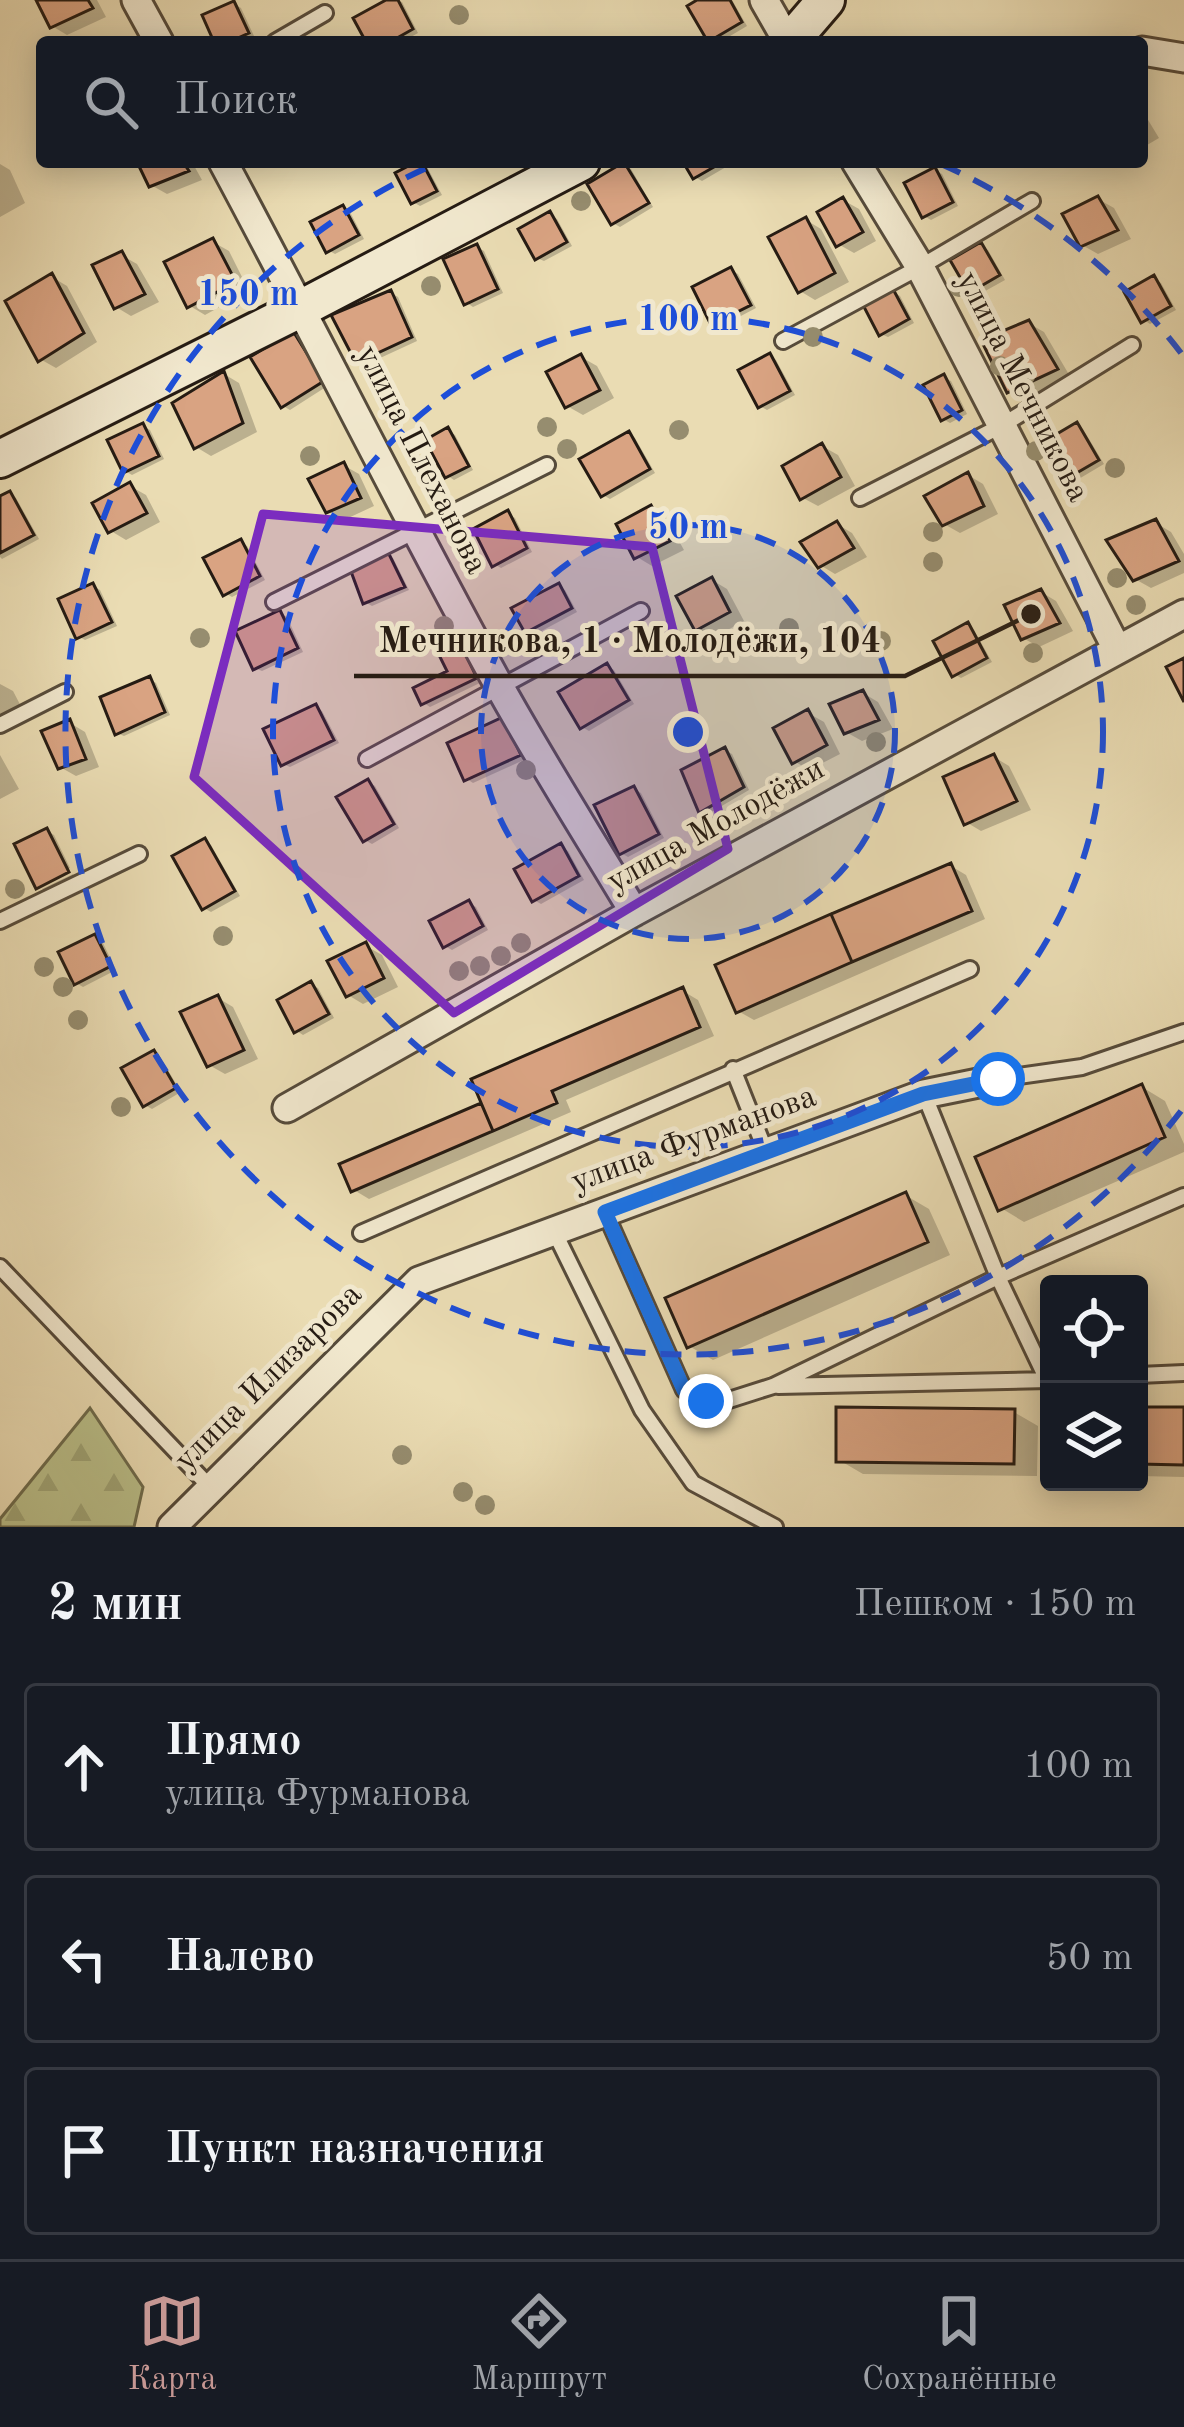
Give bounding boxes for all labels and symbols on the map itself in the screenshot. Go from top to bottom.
street label: улица Мечникова [950,266,1094,508]
text: 150 m [197,278,299,314]
text: 100 m [637,303,739,339]
street label: улица Плеханова [349,340,493,580]
text: 50 m [648,511,728,547]
callout: Мечникова, 1 · Молодёжи, 104 [354,604,905,676]
text: Мечникова, 1 · Молодёжи, 104 [379,625,882,661]
centre of rings [667,711,709,753]
street label: улица Молодёжи [602,753,830,899]
route start [971,1052,1025,1106]
street label: улица Фурманова [567,1080,821,1200]
street label: улица Илизарова [169,1278,369,1478]
route end [679,1374,733,1428]

